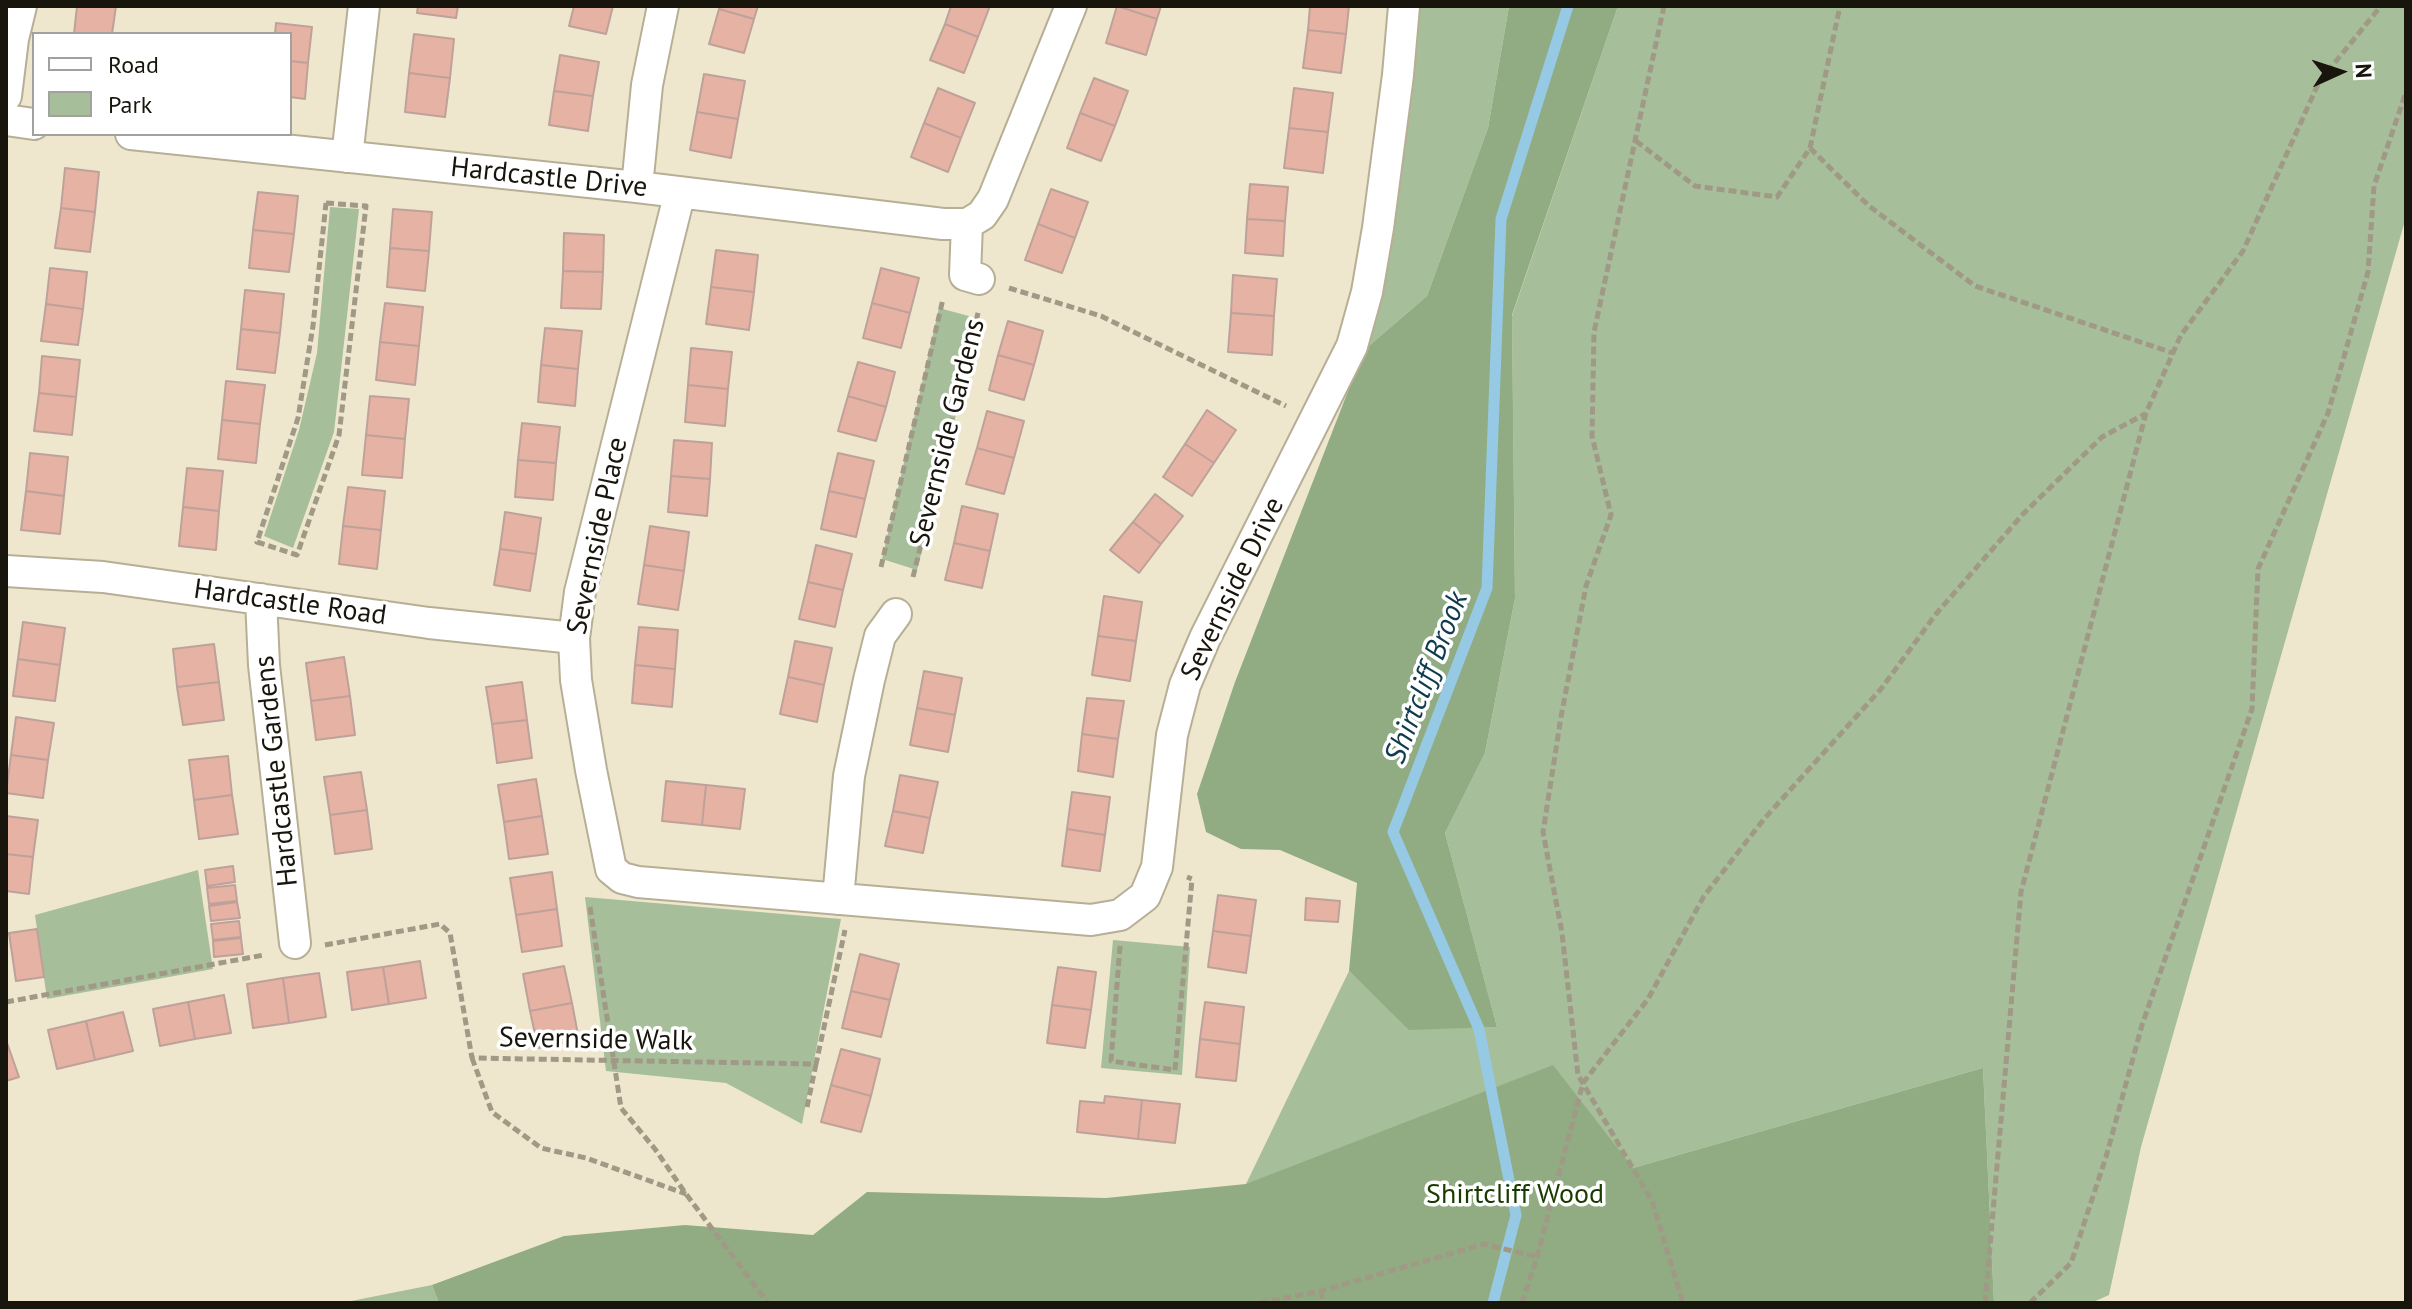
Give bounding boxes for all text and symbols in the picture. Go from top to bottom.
legend [32,32,292,136]
north arrow [2300,32,2380,112]
text: Road [108,49,159,80]
text: N [2350,63,2378,79]
text: Park [108,89,152,120]
street label: Hardcastle Drive [449,151,649,205]
street label: Severnside Gardens [903,316,993,550]
street label: Severnside Place [561,434,635,638]
street label: Severnside Drive [1174,492,1292,686]
street label: Hardcastle Road [191,573,389,633]
water label: Shirtcliff Brook [1378,587,1476,769]
street label: Hardcastle Gardens [248,654,306,888]
street label: Severnside Walk [499,1022,693,1058]
park label: Shirtcliff Wood [1426,1178,1604,1212]

